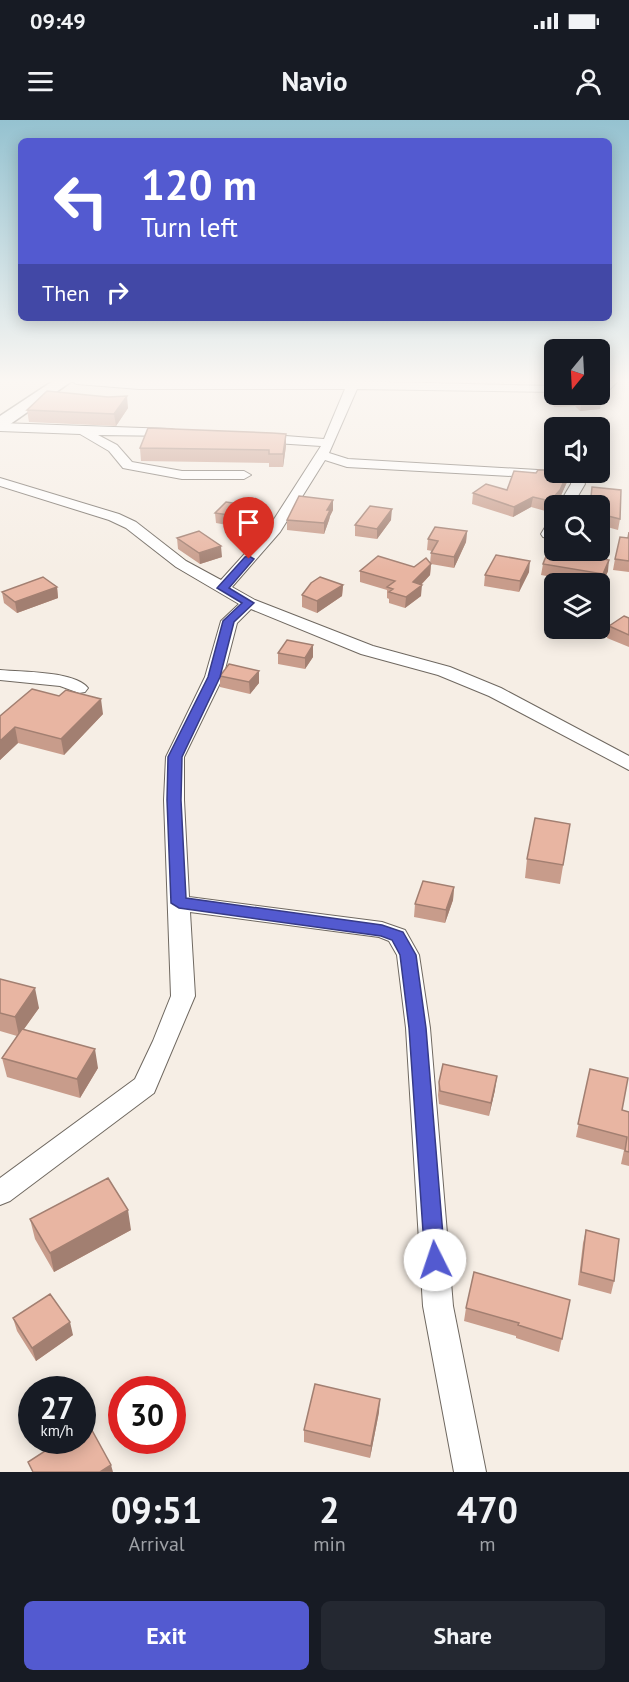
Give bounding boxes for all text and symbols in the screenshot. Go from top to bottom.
text: 09:49 [30,7,86,35]
text: Navio [282,64,347,98]
icon: menu [24,65,57,98]
icon: person [572,65,605,98]
text: 120 m [141,157,257,212]
icon: left [42,162,120,240]
text: Turn left [141,210,238,244]
icon: right [101,276,134,309]
text: Then [42,279,89,307]
north arrow [544,339,610,405]
map controls [544,339,610,639]
button: sound [544,417,610,483]
button: search [544,495,610,561]
pin [223,497,274,559]
icon: arrive [232,506,265,539]
button: layers [544,573,610,639]
position arrow [403,1228,467,1292]
speed limit sign: 30 [108,1376,186,1454]
text: 27 [40,1388,74,1427]
text: km/h [41,1421,73,1440]
text: 09:51 [111,1486,202,1533]
text: 2 [319,1486,340,1533]
text: 470 [457,1486,518,1533]
text: Arrival [129,1531,185,1557]
text: min [313,1531,346,1557]
text: m [479,1531,496,1557]
button: Exit [24,1601,309,1670]
button: Share [321,1601,605,1670]

